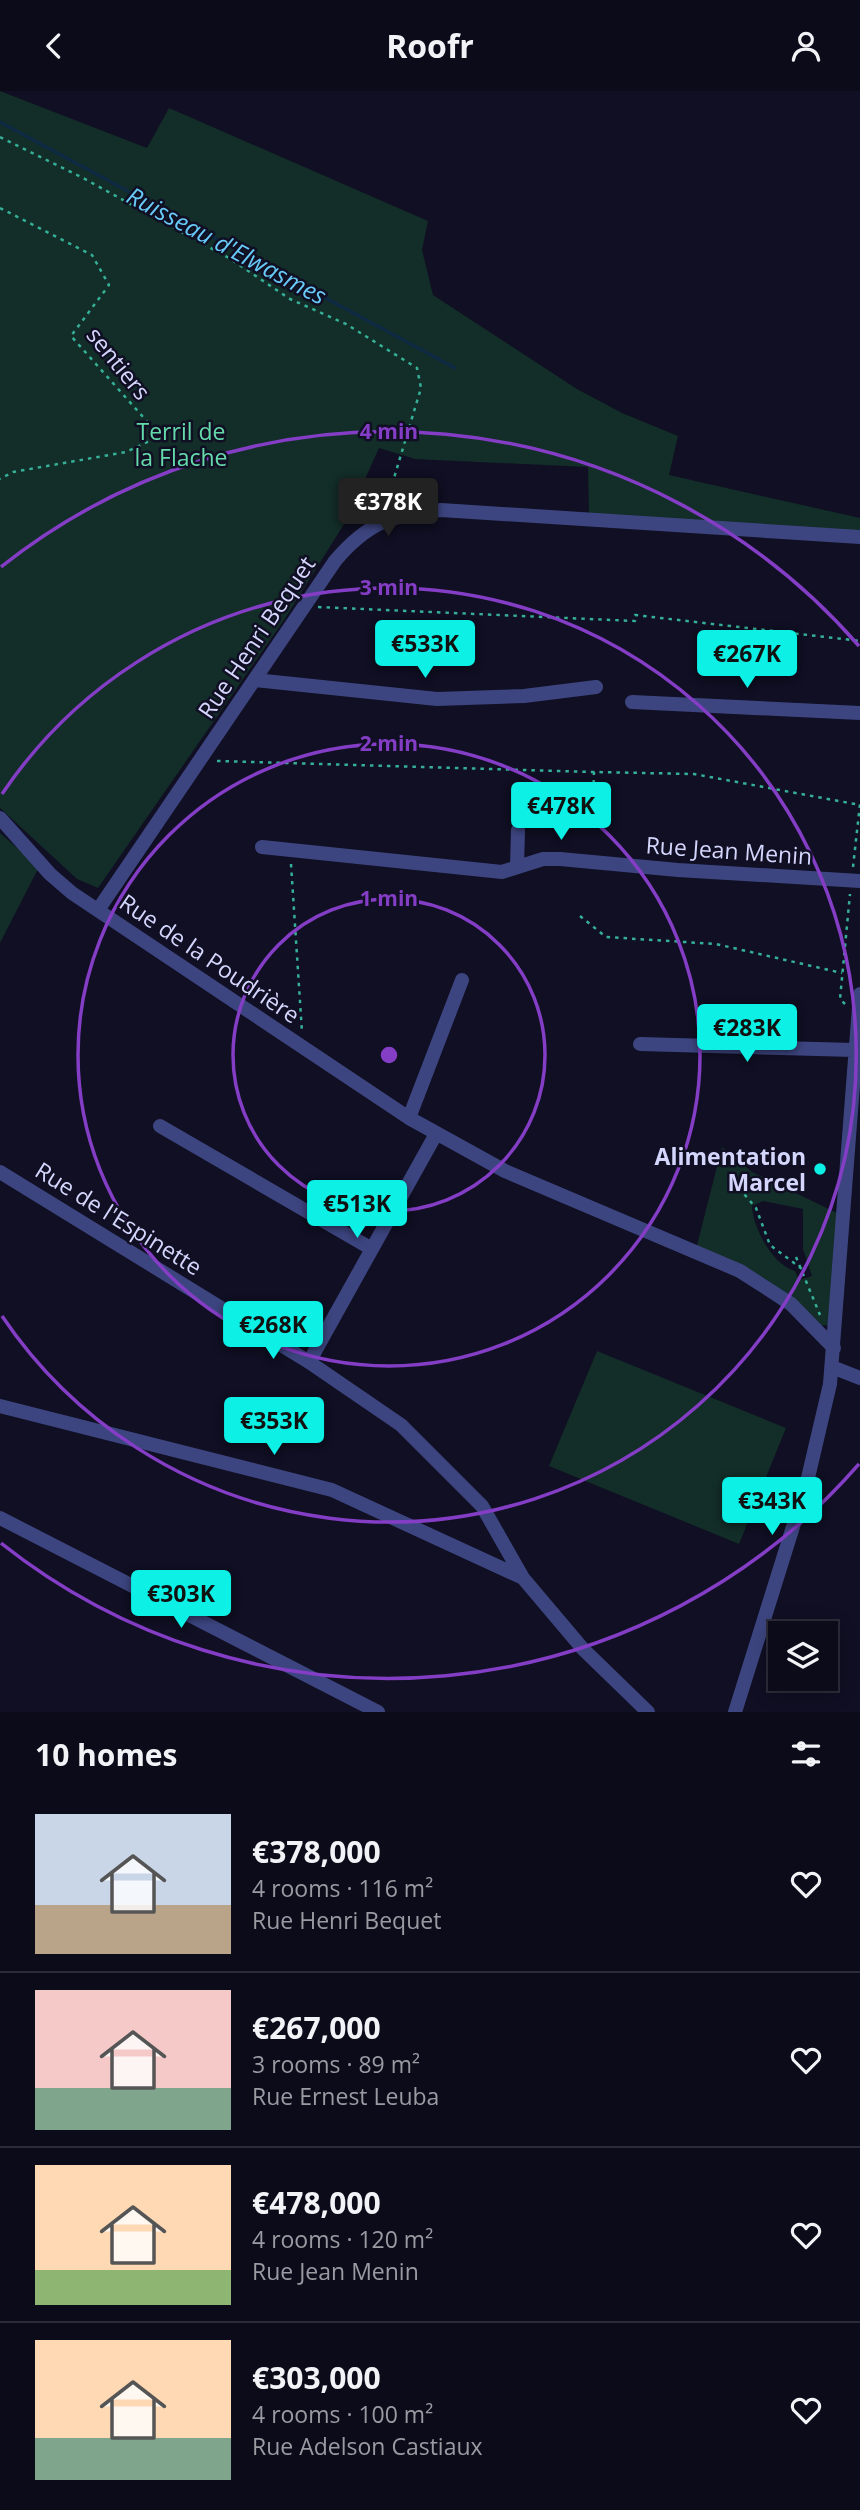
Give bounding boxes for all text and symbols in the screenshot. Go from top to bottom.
text: Roofr [386,24,474,67]
icon: back [35,27,73,65]
icon: person [787,27,825,65]
water label: Ruisseau d'Elwasmes [121,178,333,312]
street label: sentiers [80,320,158,406]
park label: Terril de la Flache [134,415,228,473]
text: 4 min [360,417,418,445]
pin: €378K [339,479,437,538]
text: €378K [354,485,422,517]
street label: Rue Henri Bequet [190,550,322,724]
text: 3 min [360,573,418,601]
pin: €533K [376,621,474,680]
text: €533K [391,627,459,659]
pin: €267K [698,631,796,690]
text: €267K [713,637,781,669]
text: 2 min [360,729,418,757]
pin: €478K [512,783,610,842]
text: €478K [527,789,595,821]
street label: Rue Jean Menin [645,828,813,872]
text: 1 min [360,884,418,912]
street label: Rue de la Poudrière [114,886,306,1030]
pin: €283K [698,1005,796,1064]
text: €283K [713,1011,781,1043]
centre of rings [377,1043,401,1067]
place label: Alimentation Marcel [655,1140,806,1198]
street label: Rue de l'Espinette [30,1154,208,1282]
marker: Alimentation Marcel [812,1161,828,1177]
pin: €513K [308,1181,406,1240]
text: €513K [323,1187,391,1219]
pin: €268K [224,1301,322,1361]
text: €268K [239,1308,307,1340]
pin: €353K [225,1397,323,1457]
text: €353K [240,1404,308,1436]
pin: €343K [723,1477,821,1537]
text: €343K [738,1484,806,1516]
pin: €303K [132,1571,230,1630]
text: €303K [147,1577,215,1609]
map controls [768,1621,838,1691]
button: layers [768,1621,838,1691]
text: 10 homes [35,1734,178,1775]
icon: filters [787,1735,825,1773]
text: €378,000 [252,1831,381,1872]
icon: home [91,1842,175,1926]
icon: heart [787,1865,825,1903]
text: 4 rooms · 116 m² [252,1872,433,1904]
text: Rue Henri Bequet [252,1904,441,1936]
text: €267,000 [252,2007,381,2048]
icon: home [91,2018,175,2102]
icon: heart [787,2041,825,2079]
text: 3 rooms · 89 m² [252,2048,420,2080]
text: Rue Ernest Leuba [252,2080,439,2112]
text: €478,000 [252,2182,381,2223]
icon: home [91,2193,175,2277]
icon: heart [787,2216,825,2254]
text: 4 rooms · 120 m² [252,2223,433,2255]
text: Rue Jean Menin [252,2255,419,2287]
text: €303,000 [252,2357,381,2398]
icon: home [91,2368,175,2452]
icon: heart [787,2391,825,2429]
text: 4 rooms · 100 m² [252,2398,433,2430]
text: Rue Adelson Castiaux [252,2430,483,2462]

